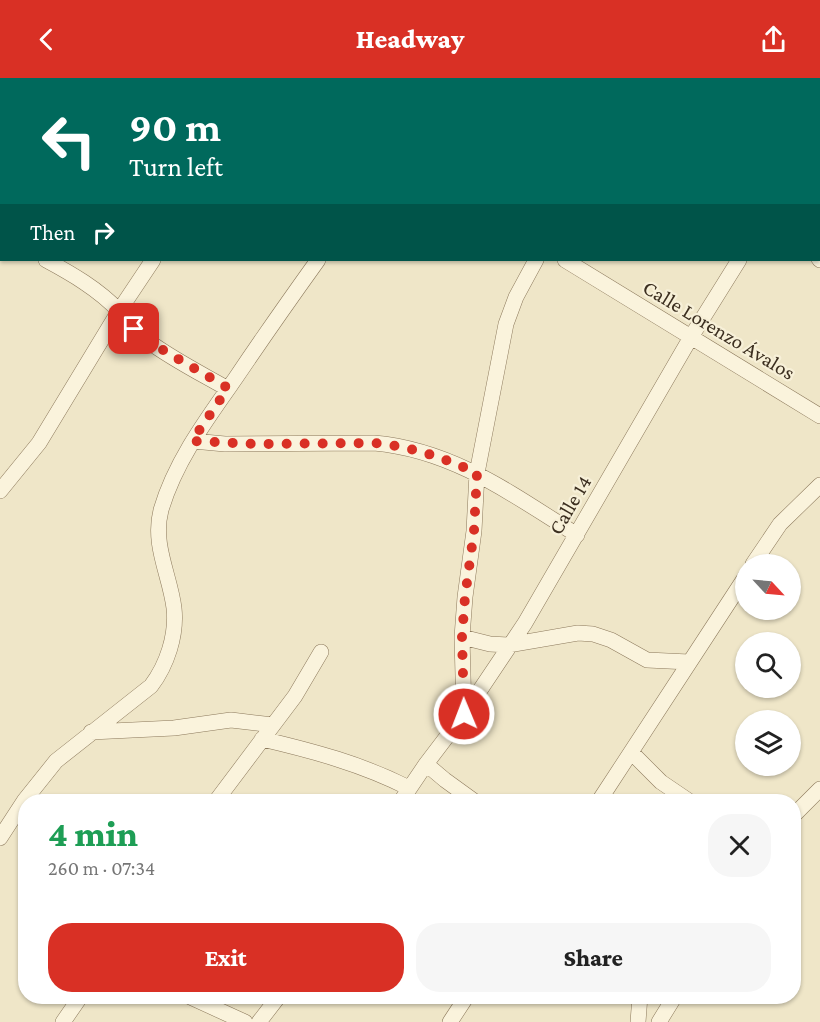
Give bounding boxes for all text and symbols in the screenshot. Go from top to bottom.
icon: back [30,23,63,56]
icon: share [757,23,790,56]
text: Headway [356,24,464,54]
icon: left [30,102,108,180]
text: 90 m [129,103,221,150]
text: Turn left [129,152,223,182]
icon: right [87,216,120,249]
text: Then [30,220,75,245]
street label: Calle Lorenzo Ávalos [639,275,799,385]
pin [108,303,159,354]
icon: arrive [117,312,150,345]
street label: Calle 14 [544,471,596,539]
north arrow [735,554,801,620]
map controls [735,554,801,776]
button: search [735,632,801,698]
position arrow [432,682,496,746]
button: layers [735,710,801,776]
text: 4 min [48,814,138,854]
button: close [708,814,771,877]
text: 260 m · 07:34 [48,857,155,879]
button: Exit [48,923,404,992]
button: Share [416,923,771,992]

